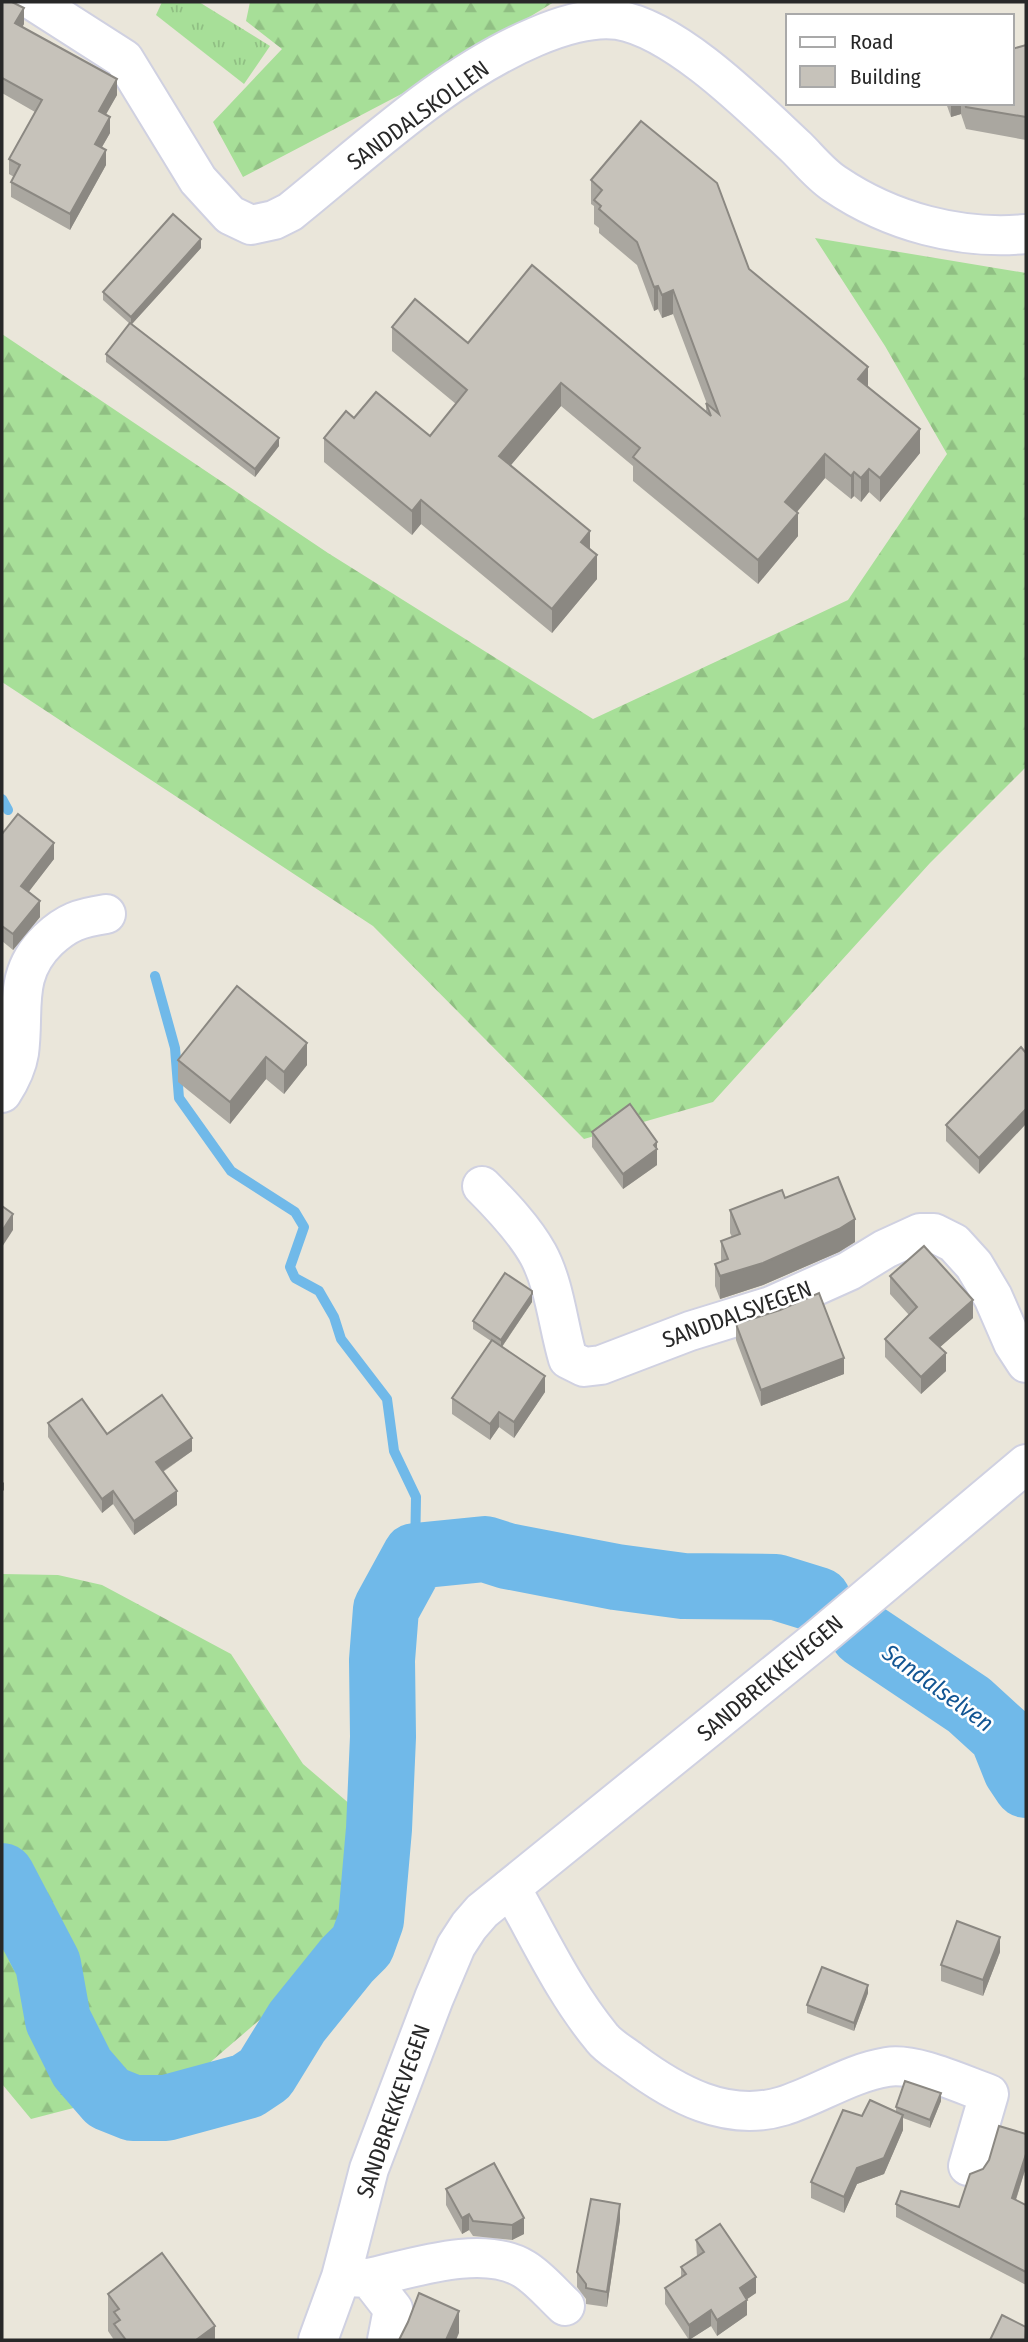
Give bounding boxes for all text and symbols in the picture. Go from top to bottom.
legend [786,14,1014,105]
text: Road [850,29,894,55]
street label: SANDDALSKOLLEN [342,54,494,176]
text: Building [850,64,921,90]
street label: SANDDALSVEGEN [658,1274,816,1354]
street label: SANDBREKKEVEGEN [691,1609,849,1747]
water label: Sandalselven [876,1638,999,1738]
street label: SANDBREKKEVEGEN [350,2020,436,2202]

